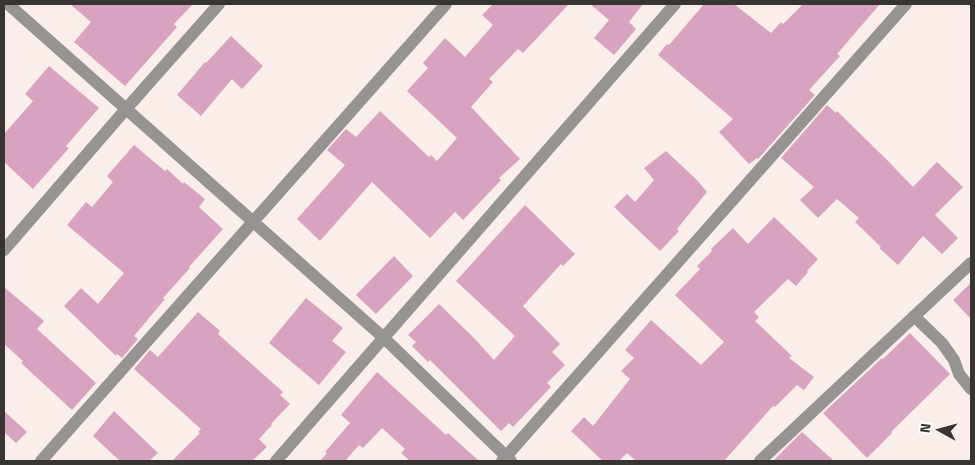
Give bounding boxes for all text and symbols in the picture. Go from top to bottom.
north arrow [915,405,965,455]
text: N [914,422,936,434]

